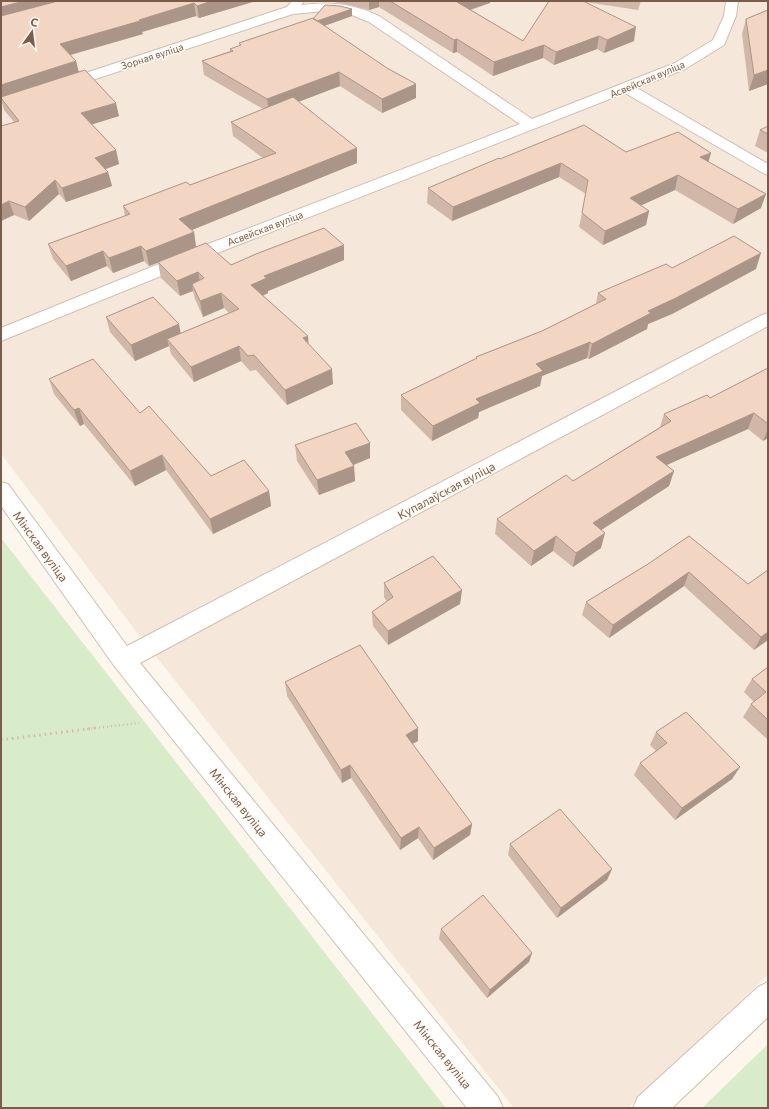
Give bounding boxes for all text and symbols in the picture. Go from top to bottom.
north arrow [12,12,52,52]
text: С [29,15,40,29]
street label: Зорная вуліца [119,40,185,72]
street label: Асвейская вуліца [608,58,686,100]
street label: Асвейская вуліца [225,208,305,248]
street label: Купалаўская вуліца [395,458,497,522]
street label: Мінская вуліца [11,508,71,584]
street label: Мінская вуліца [207,765,271,839]
street label: Мінская вуліца [411,1017,475,1091]

